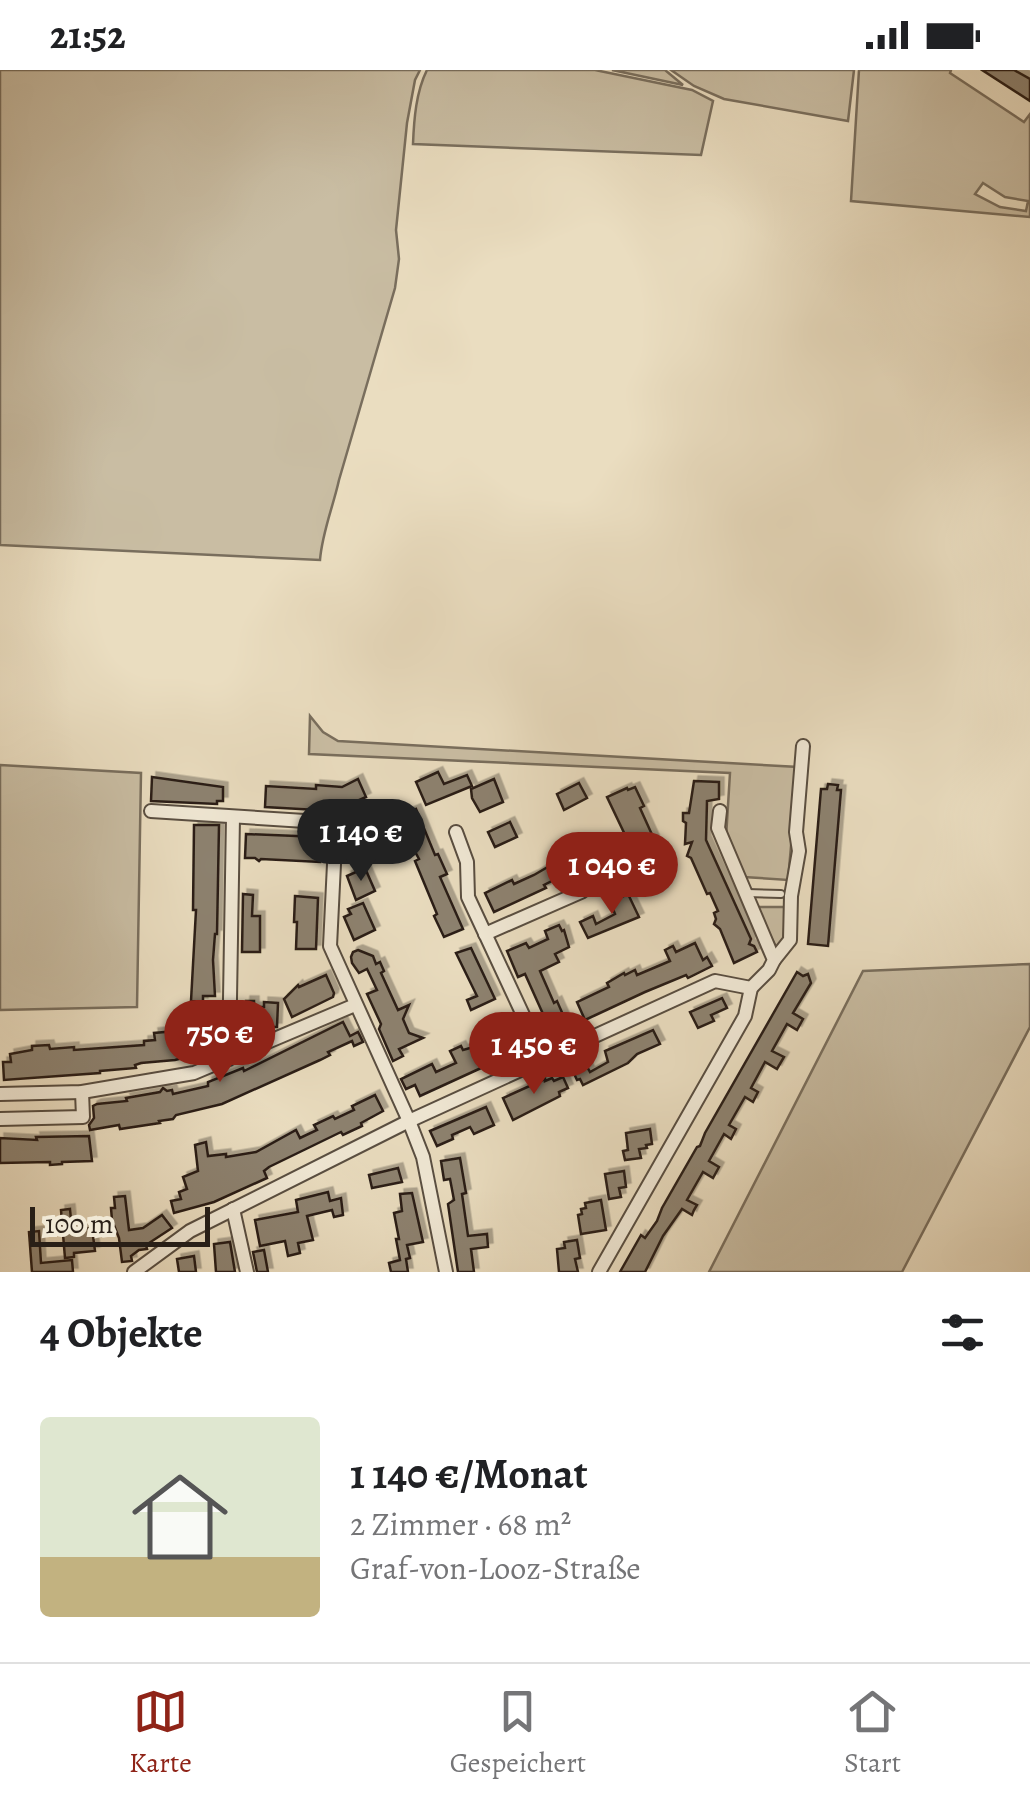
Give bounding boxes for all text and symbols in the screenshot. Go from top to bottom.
text: 21:52 [50,9,126,61]
pin: 1 140 € [269,799,453,884]
text: 1 140 € [319,809,403,853]
pin: 1 040 € [520,832,704,917]
text: 1 040 € [568,842,656,886]
pin: 750 € [150,1000,290,1085]
text: 750 € [186,1010,254,1054]
pin: 1 450 € [442,1012,626,1097]
text: 1 450 € [491,1022,577,1066]
scale bar [30,1202,210,1246]
text: 100 m [45,1205,113,1243]
text: 4 Objekte [40,1304,203,1361]
icon: filters [935,1305,990,1360]
text: 1 140 €/Monat [350,1445,588,1502]
icon: home [120,1457,240,1577]
text: 2 Zimmer · 68 m² [350,1502,571,1546]
text: Graf-von-Looz-Straße [350,1546,641,1590]
tab: Karte [129,1684,192,1782]
tab: Gespeichert [450,1684,586,1782]
tab: Start [844,1684,901,1782]

